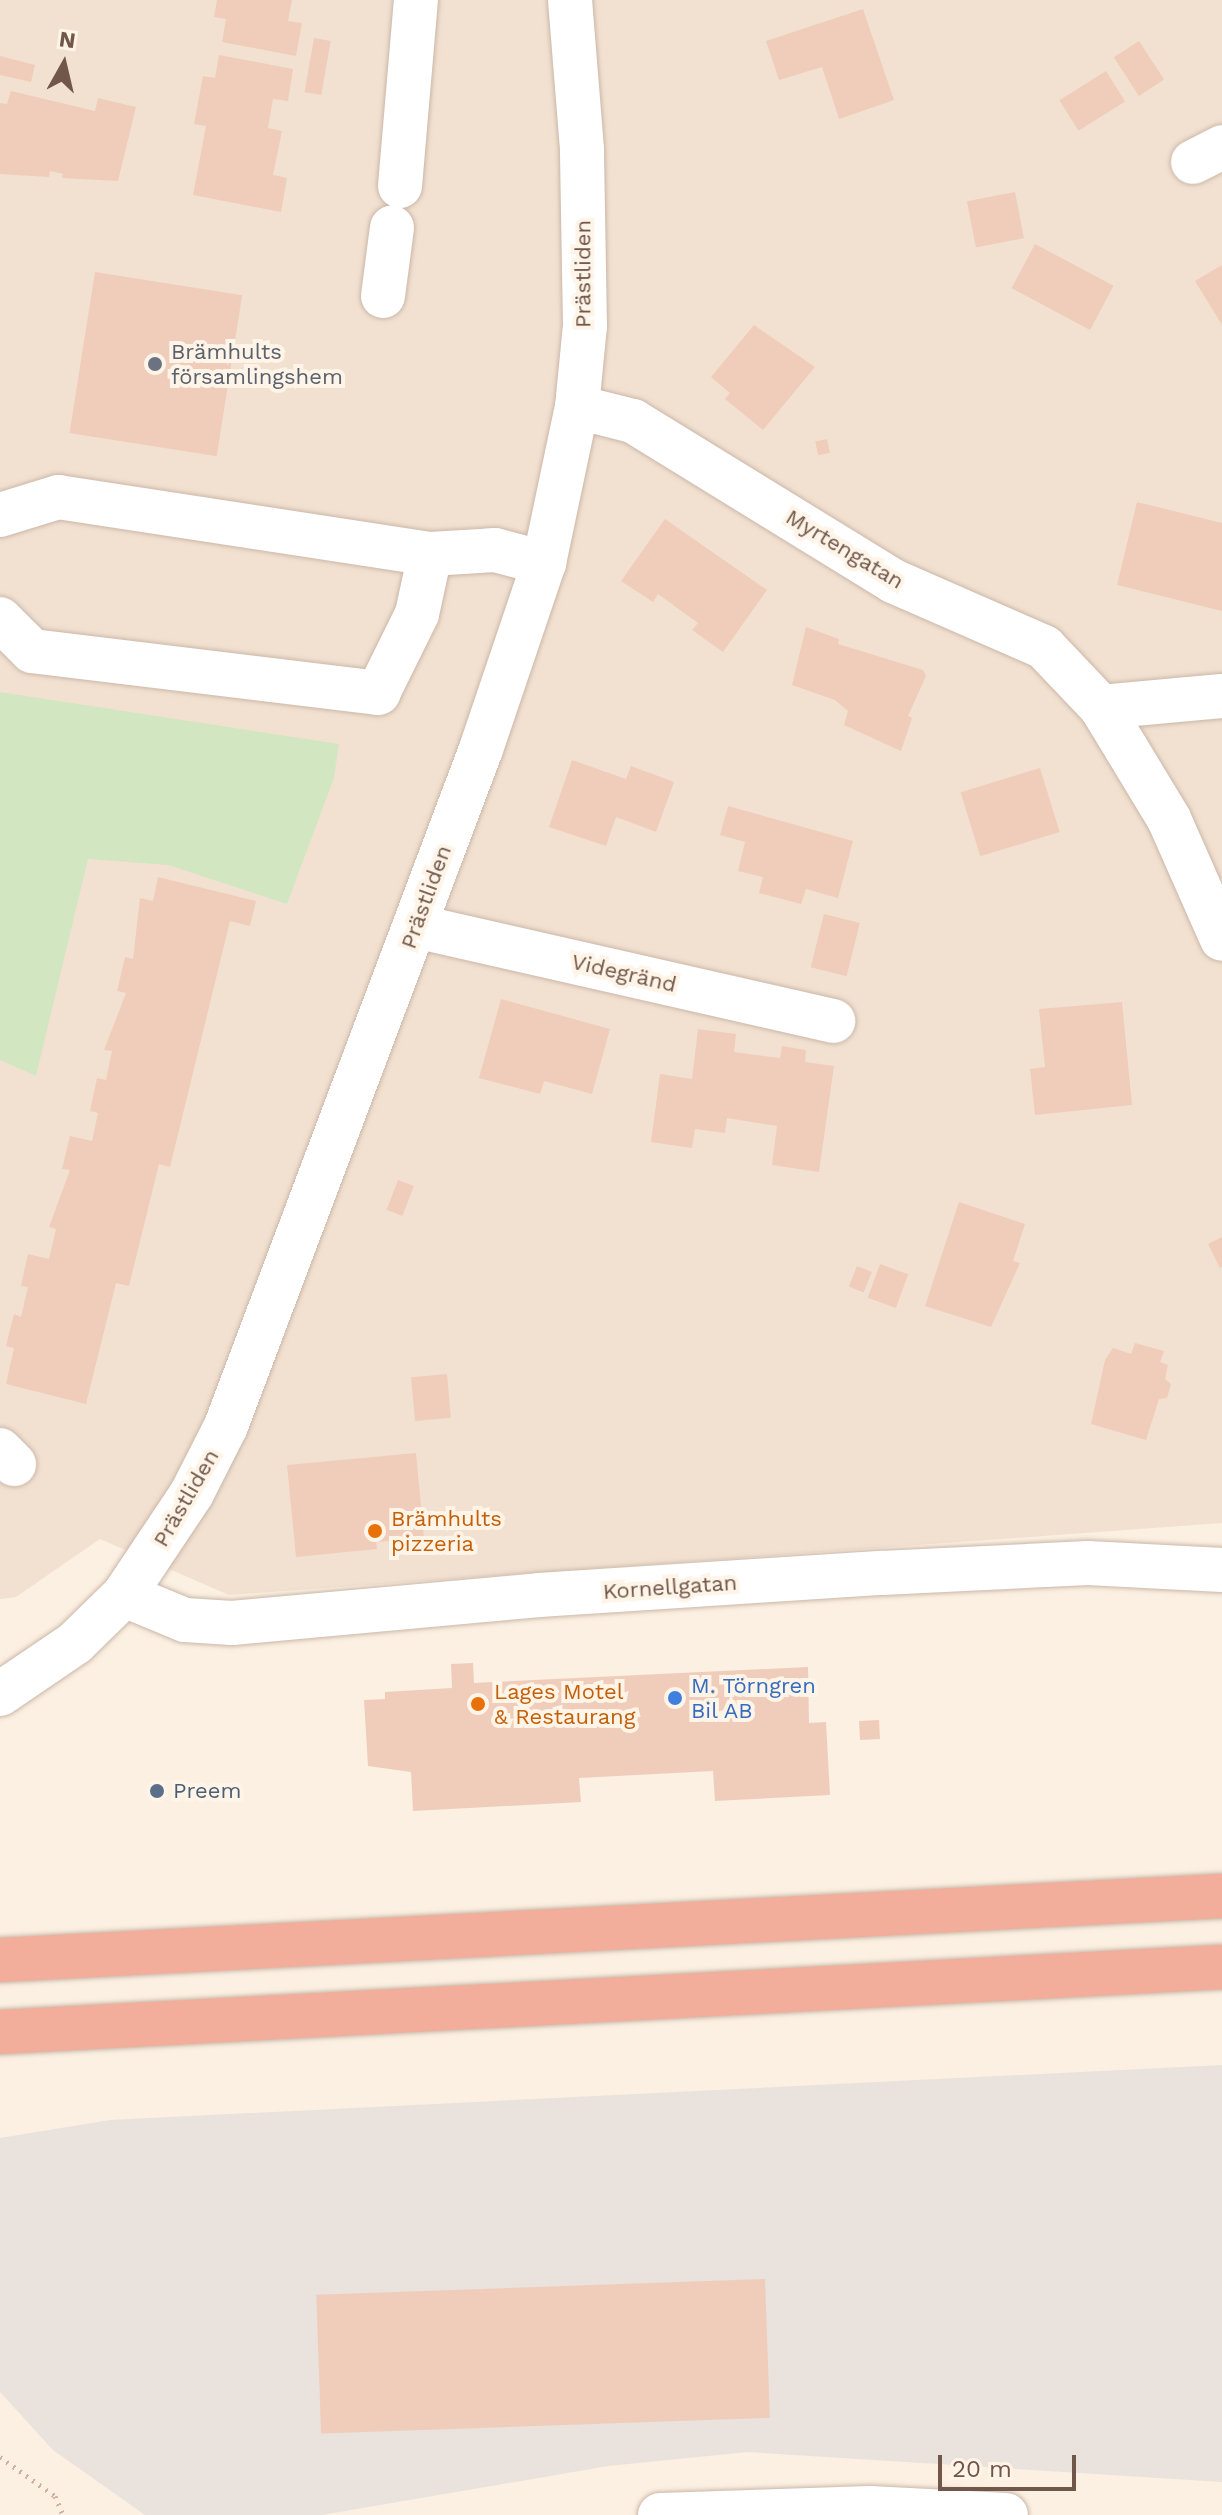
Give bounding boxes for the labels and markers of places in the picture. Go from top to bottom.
place label: Brämhults församlingshem [171,338,343,390]
marker: Brämhults församlingshem [146,355,164,373]
place label: Brämhults pizzeria [391,1505,502,1556]
marker: Brämhults pizzeria [366,1522,384,1540]
place label: M. Törngren Bil AB [691,1672,816,1724]
place label: Lages Motel & Restaurang [494,1678,635,1730]
marker: M. Törngren Bil AB [666,1689,684,1707]
marker: Lages Motel & Restaurang [469,1695,487,1713]
place label: Preem [173,1778,241,1804]
marker: Preem [148,1782,166,1800]

